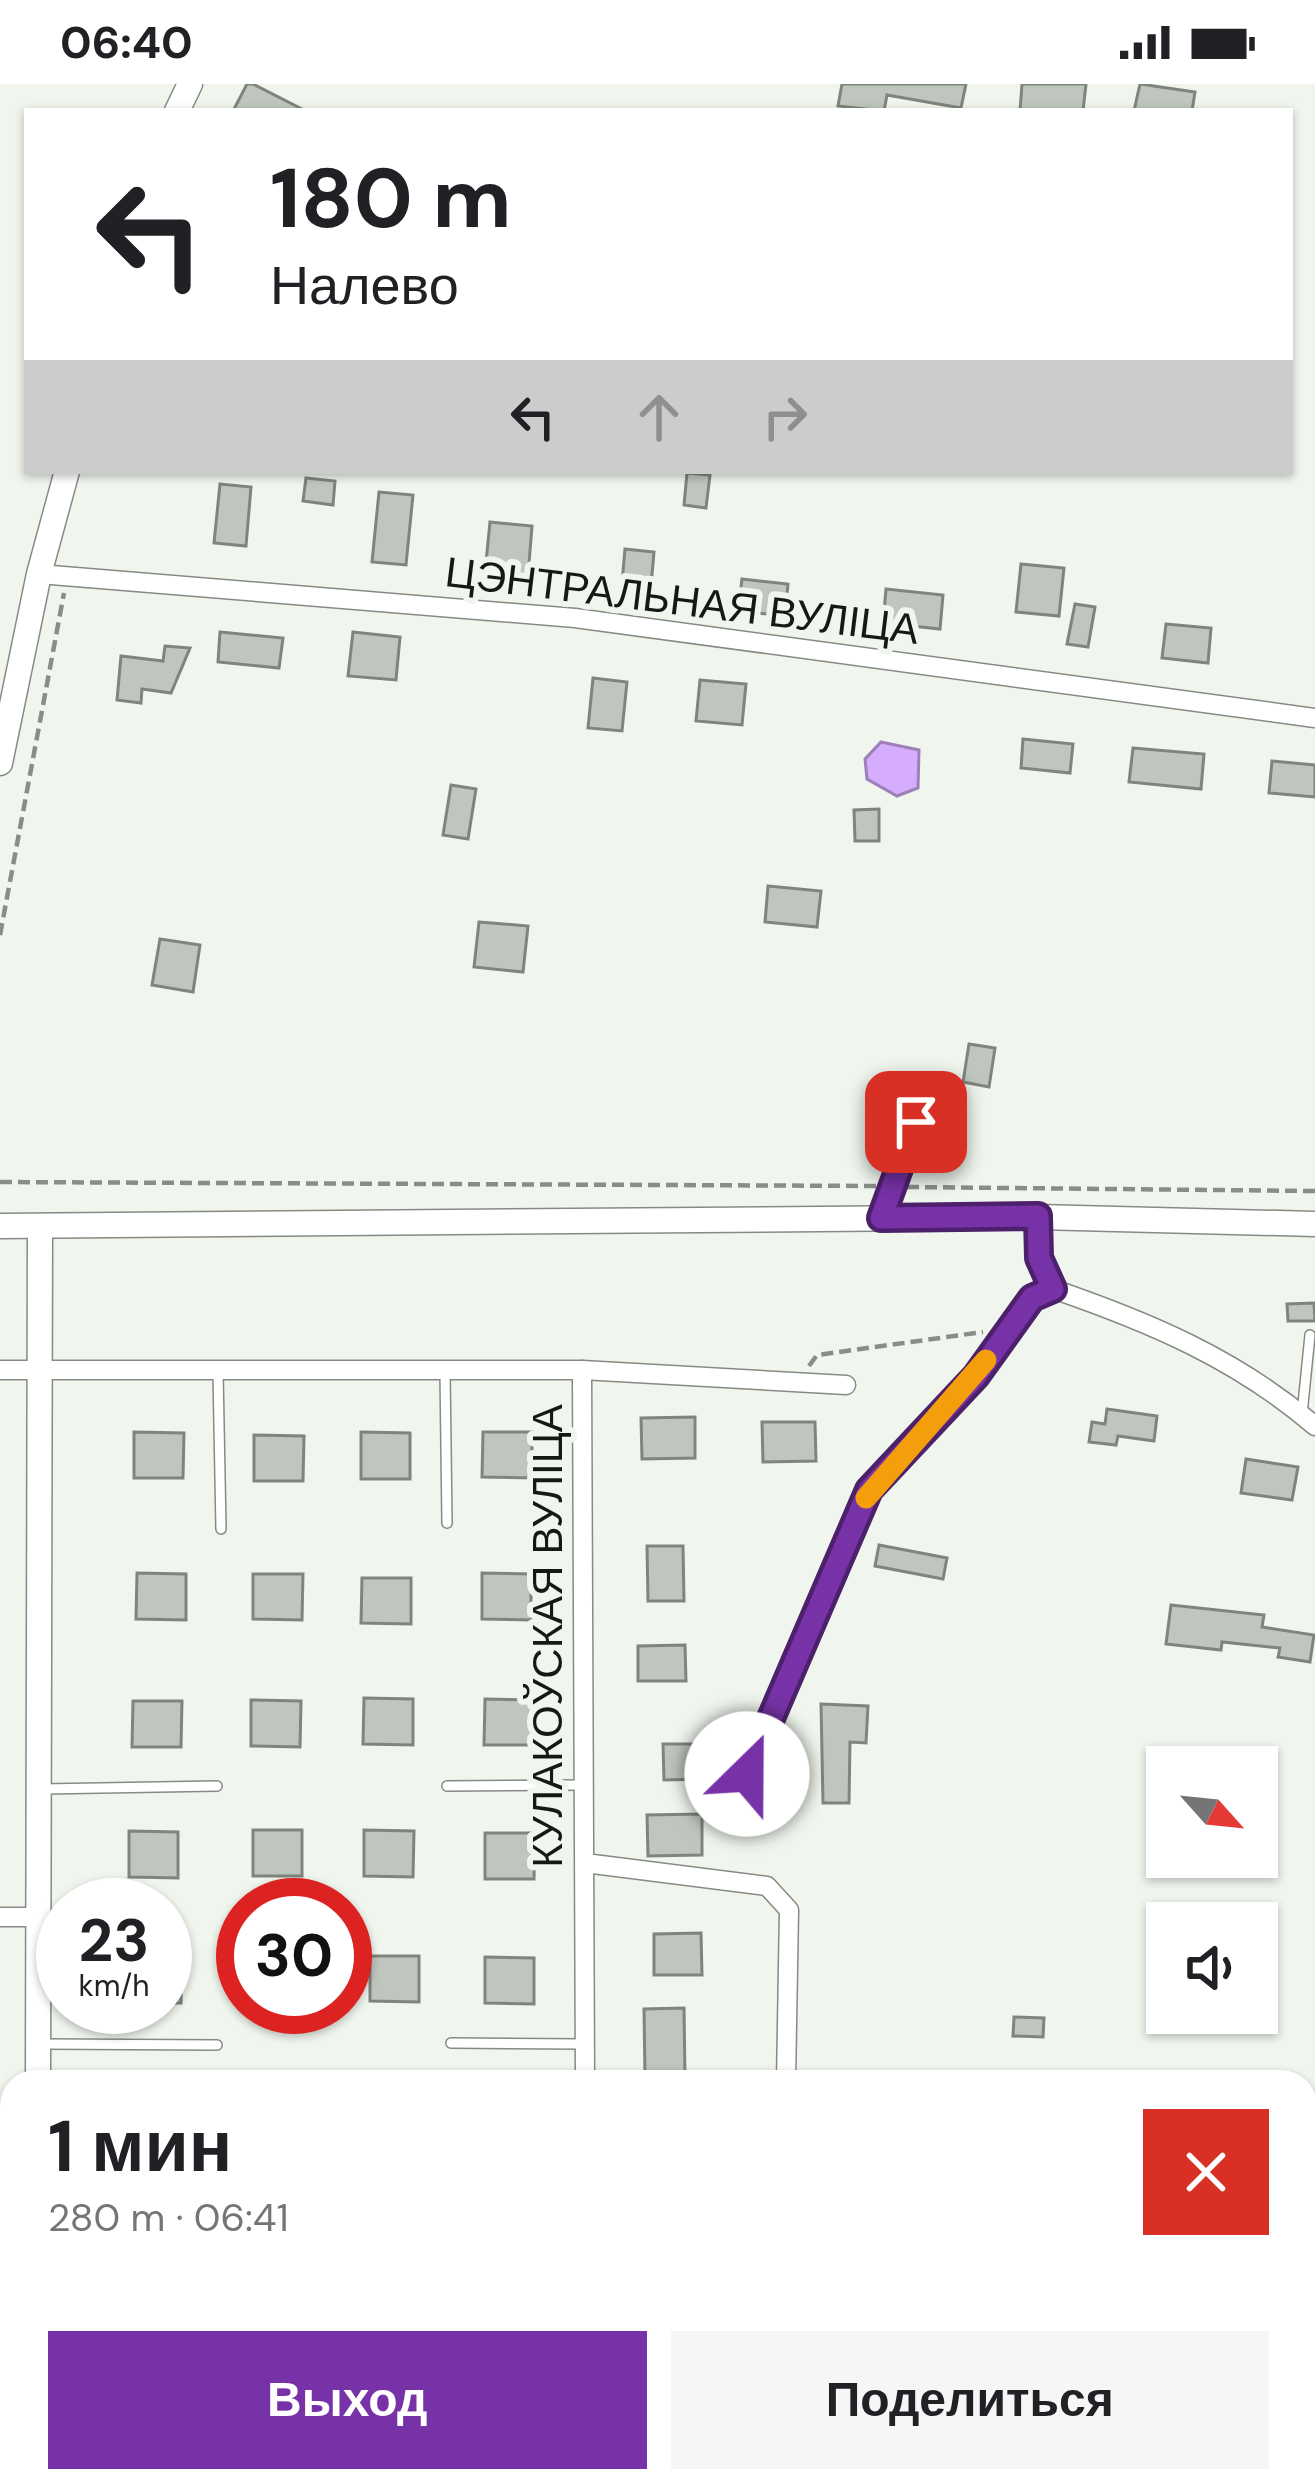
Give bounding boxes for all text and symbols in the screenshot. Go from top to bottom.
text: 06:40 [60,13,193,72]
text: 180 m [270,144,512,253]
icon: left [72,156,228,312]
text: Налево [270,250,459,321]
icon: left [500,384,566,450]
icon: ahead [626,384,692,450]
icon: right [752,384,818,450]
street label: ЦЭНТРАЛЬНАЯ ВУЛІЦА [442,544,922,657]
pin [865,1071,967,1173]
icon: arrive [883,1089,949,1155]
street label: КУЛАКОЎСКАЯ ВУЛІЦА [520,1404,575,1868]
position arrow [684,1711,810,1837]
north arrow [1146,1746,1278,1878]
map controls [1146,1746,1278,2034]
speed limit sign: 30 [216,1878,372,2034]
text: 23 [79,1901,149,1980]
button: sound [1146,1902,1278,2034]
text: km/h [79,1966,149,2005]
text: 1 мин [48,2100,232,2193]
button: close [1143,2109,1269,2235]
text: 280 m · 06:41 [48,2192,289,2243]
button: Выход [48,2331,647,2469]
button: Поделиться [671,2331,1269,2469]

